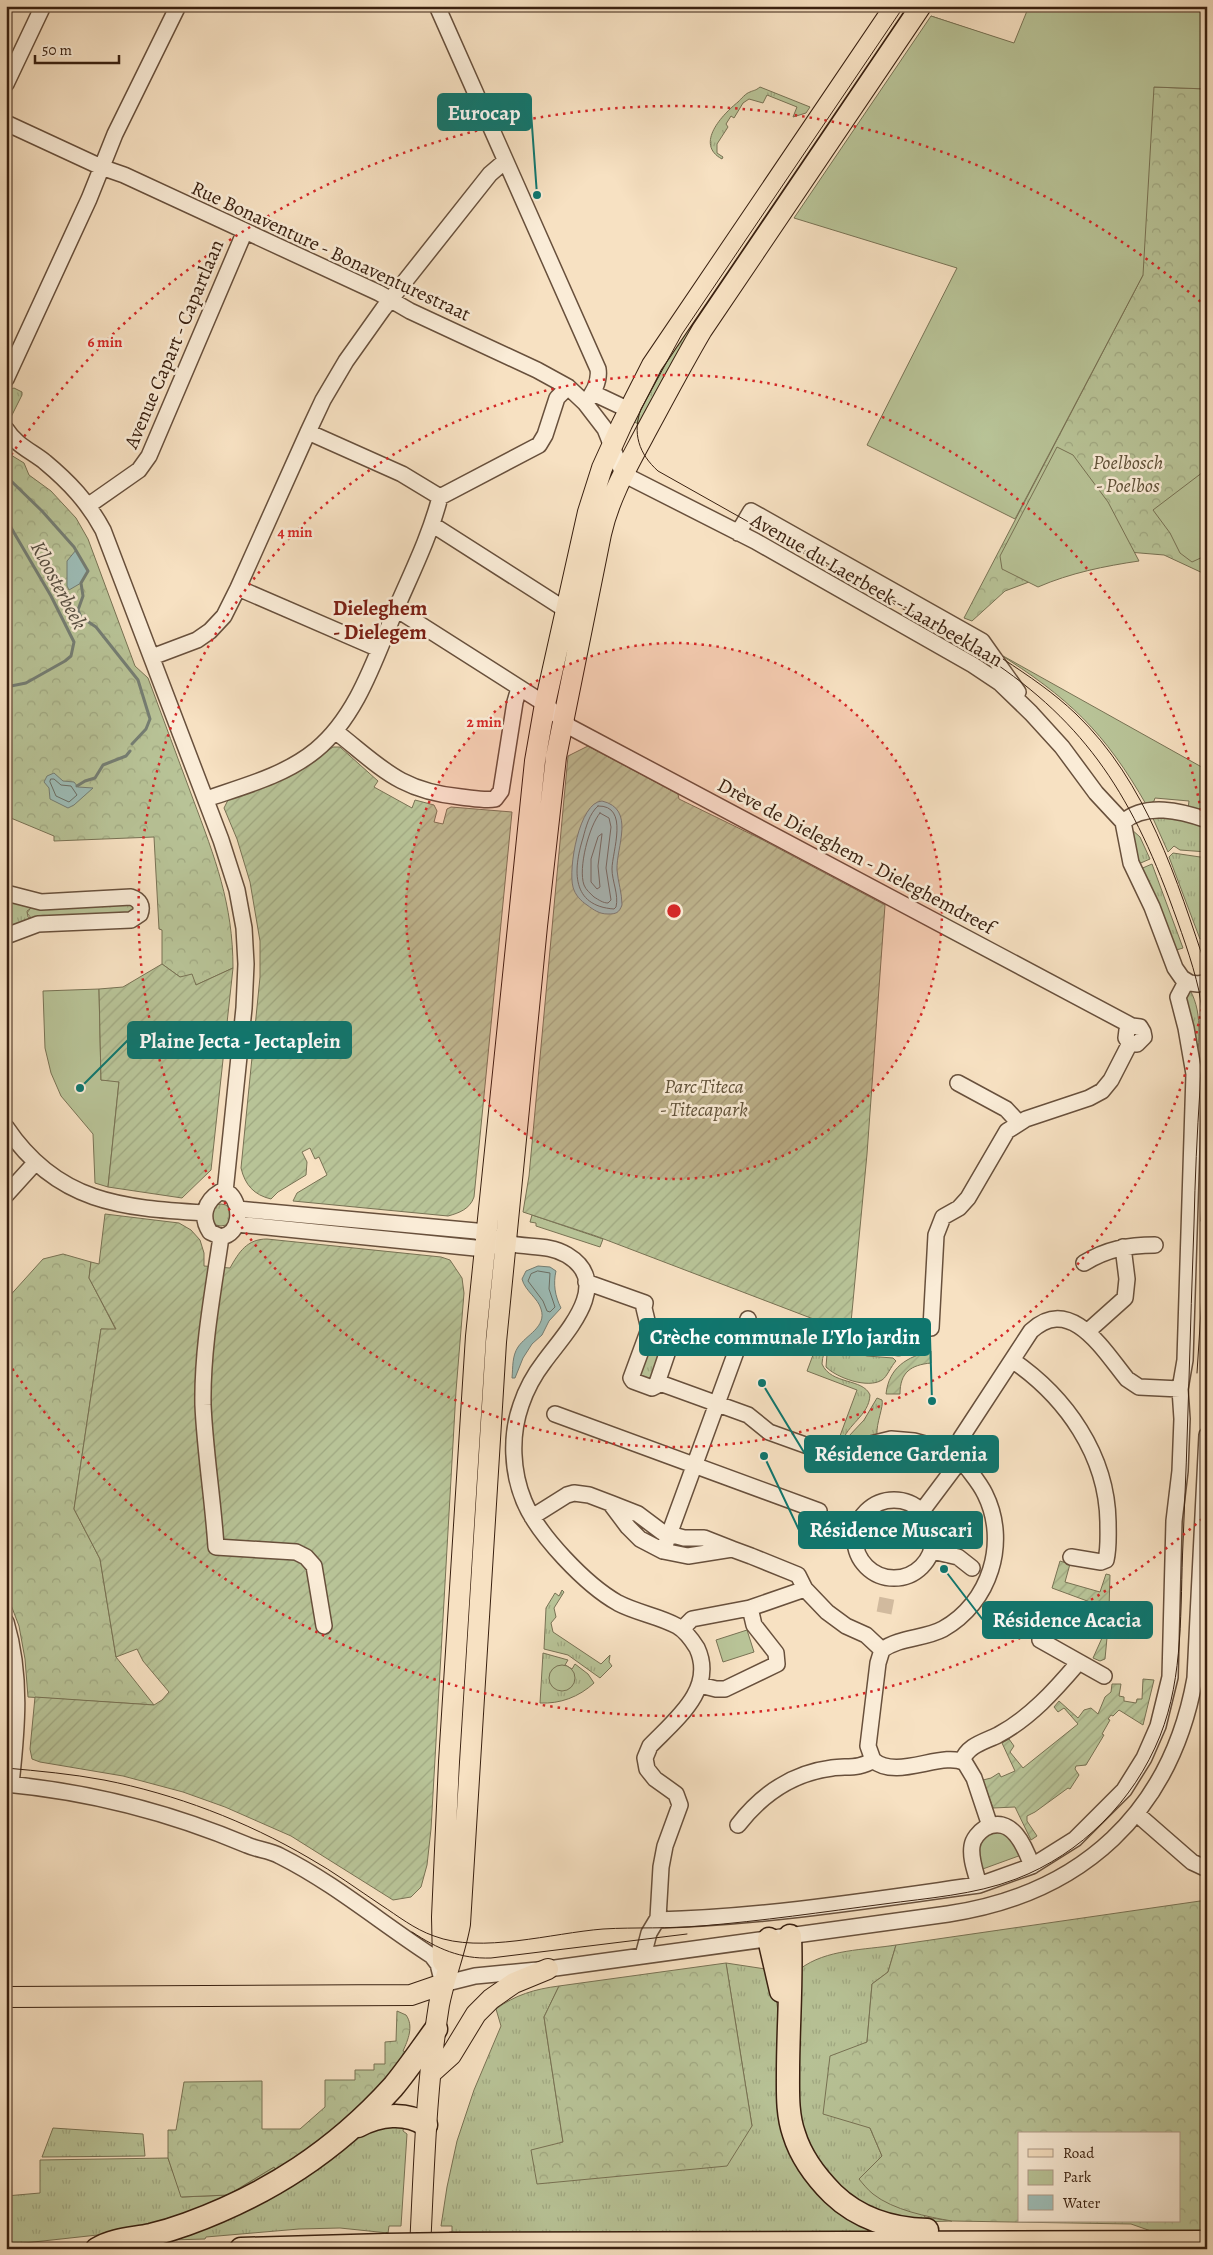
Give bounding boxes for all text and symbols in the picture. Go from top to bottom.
scale bar [35,32,119,64]
text: 50 m [42,40,72,60]
callout: Eurocap [438,94,531,130]
text: Eurocap [447,99,521,127]
street label: Rue Bonaventure - Bonaventurestraat [187,174,475,328]
street label: Avenue Capart - Capartlaan [117,235,230,454]
text: 6 min [88,332,123,352]
park label: Poelbosch - Poelbos [1093,449,1163,499]
street label: Avenue du Laerbeek - Laarbeeklaan [745,506,1008,673]
text: 4 min [277,522,313,542]
water label: Kloosterbeek [24,536,94,634]
district label: Dieleghem - Dielegem [333,594,428,646]
text: 2 min [466,712,502,732]
street label: Drève de Dieleghem - Dieleghemdreef [713,771,1002,942]
centre of rings [665,902,683,920]
callout: Plaine Jecta - Jectaplein [128,1022,351,1058]
text: Plaine Jecta - Jectaplein [139,1027,341,1055]
park label: Parc Titeca - Titecapark [660,1073,748,1123]
callout: Crèche communale L'Ylo jardin [640,1319,930,1355]
text: Crèche communale L'Ylo jardin [650,1323,920,1351]
callout: Résidence Gardenia [805,1436,998,1472]
text: Résidence Gardenia [814,1440,988,1468]
callout: Résidence Muscari [799,1512,982,1548]
text: Résidence Muscari [809,1516,973,1544]
callout: Résidence Acacia [983,1602,1152,1638]
text: Résidence Acacia [992,1606,1142,1634]
legend [1018,2132,1180,2222]
text: Road [1063,2143,1095,2163]
text: Park [1063,2167,1092,2187]
text: Water [1062,2193,1100,2213]

